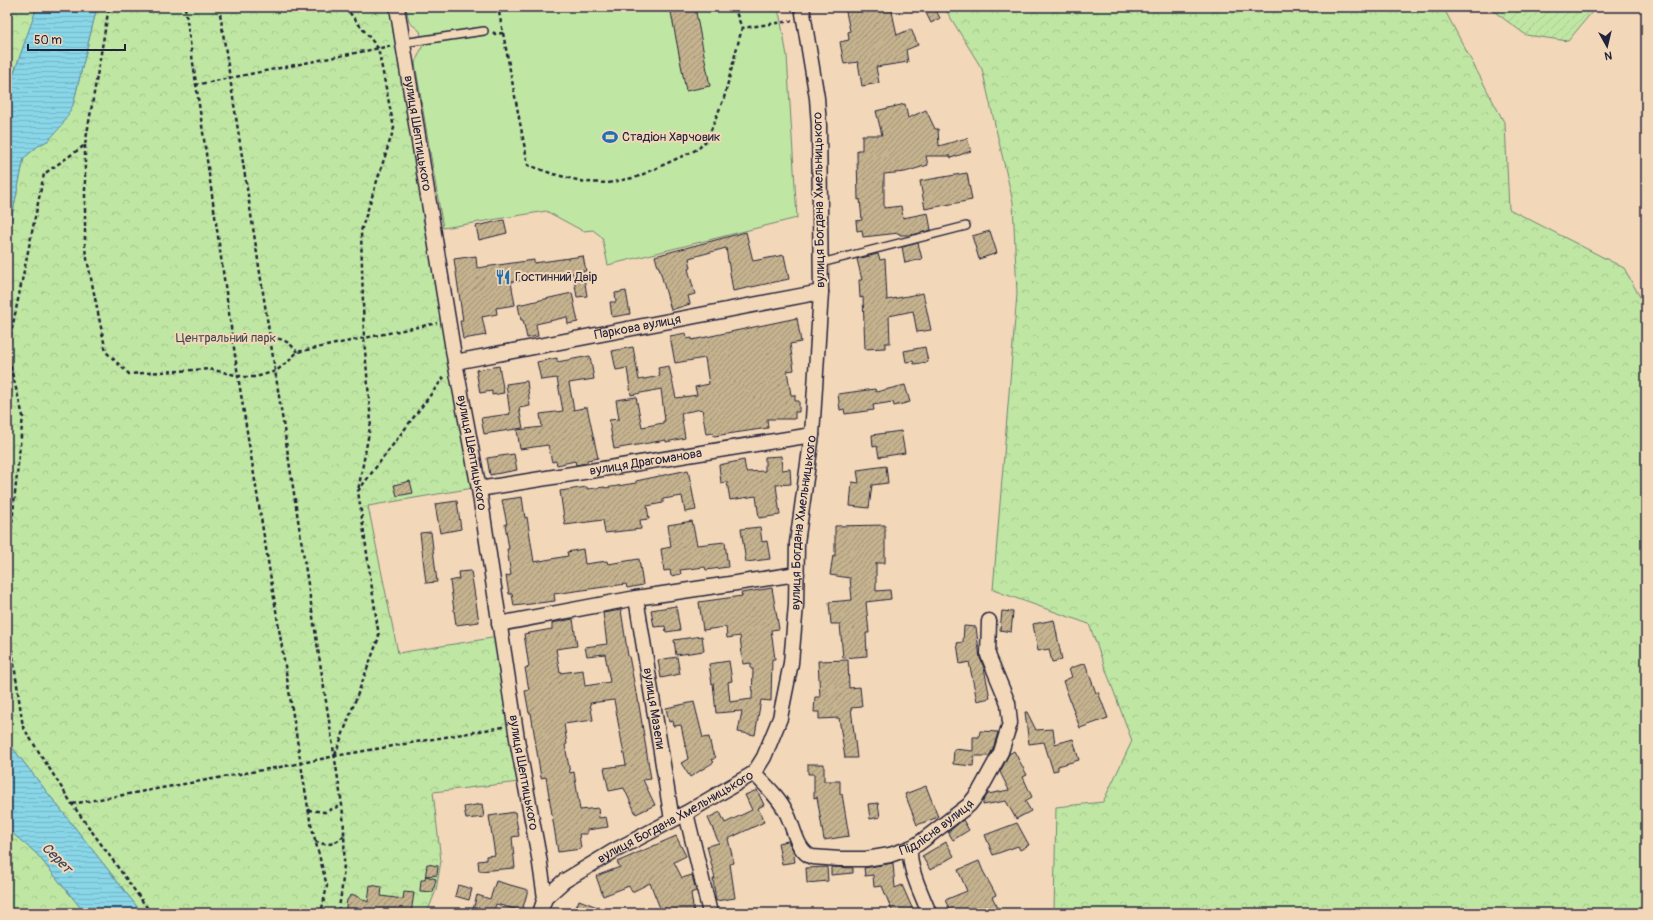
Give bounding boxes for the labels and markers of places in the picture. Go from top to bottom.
sports icon: Стадіон Харчовик [601,128,619,146]
place label: Стадіон Харчовик [622,129,721,145]
restaurant icon: Гостинний Двір [494,268,512,286]
place label: Гостинний Двір [515,269,597,285]

